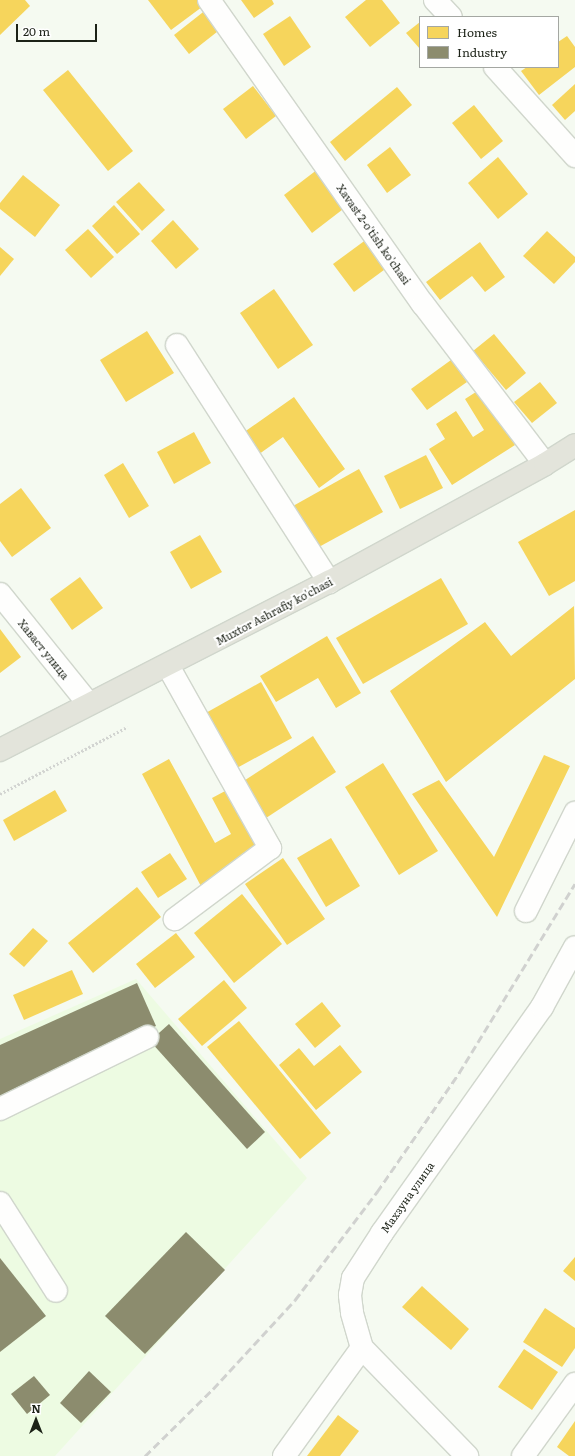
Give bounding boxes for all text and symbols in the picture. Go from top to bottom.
scale bar [18,16,99,42]
legend [419,16,559,68]
text: 20 m [23,22,50,40]
text: Homes [457,23,497,41]
text: Industry [457,43,507,61]
street label: Xavast 2-o'tish ko'chasi [334,181,414,287]
street label: Muxtor Ashrafiy ko'chasi [213,575,335,647]
street label: Хаваст улица [16,616,72,682]
street label: Махзуна улица [378,1159,436,1235]
north arrow [16,1400,56,1440]
text: N [31,1400,41,1416]

